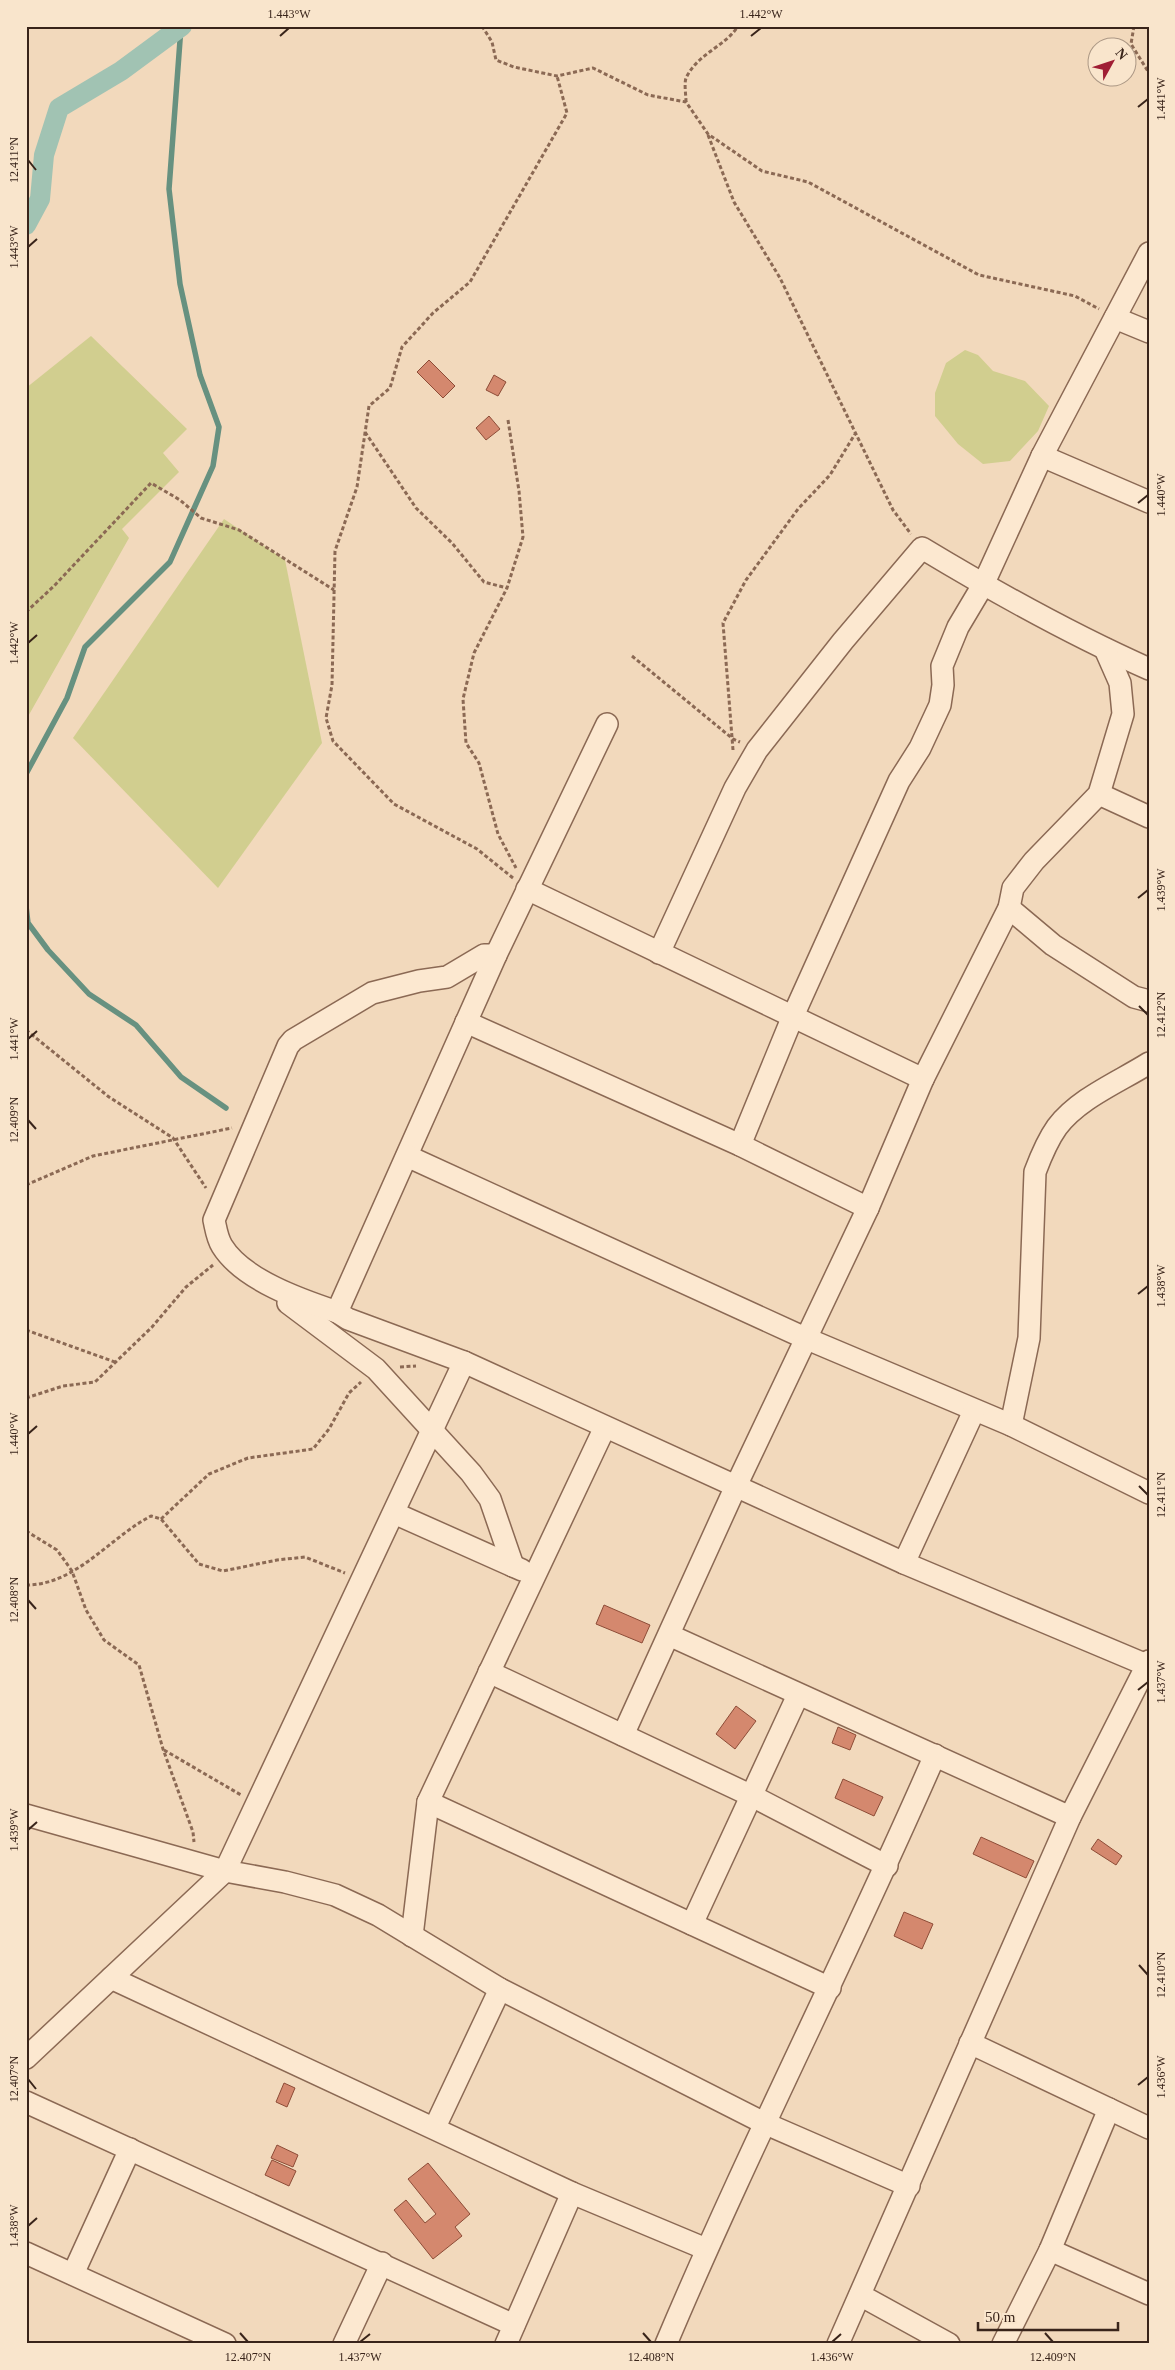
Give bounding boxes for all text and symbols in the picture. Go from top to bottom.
text: 1.443°W [267,7,311,21]
text: 1.442°W [739,7,783,21]
north arrow [1088,38,1138,88]
text: N [1113,45,1131,63]
text: 1.441°W [1154,77,1168,121]
text: 12.411°N [7,137,21,183]
text: 1.443°W [7,225,21,269]
text: 1.440°W [1154,473,1168,517]
text: 1.442°W [7,621,21,665]
text: 1.439°W [1154,868,1168,912]
text: 12.412°N [1154,991,1168,1038]
text: 1.441°W [7,1017,21,1061]
text: 12.409°N [7,1096,21,1143]
text: 1.438°W [1154,1264,1168,1308]
text: 1.440°W [7,1412,21,1456]
text: 12.411°N [1154,1472,1168,1518]
text: 12.408°N [7,1576,21,1623]
text: 1.437°W [1154,1660,1168,1704]
text: 1.439°W [7,1808,21,1852]
text: 12.410°N [1154,1951,1168,1998]
text: 12.407°N [7,2055,21,2102]
text: 1.436°W [1154,2055,1168,2099]
text: 1.438°W [7,2204,21,2248]
scale bar [978,2300,1118,2332]
text: 50 m [985,2309,1016,2325]
text: 12.407°N [225,2350,272,2364]
text: 1.437°W [338,2350,382,2364]
text: 12.408°N [628,2350,675,2364]
text: 1.436°W [810,2350,854,2364]
text: 12.409°N [1030,2350,1077,2364]

